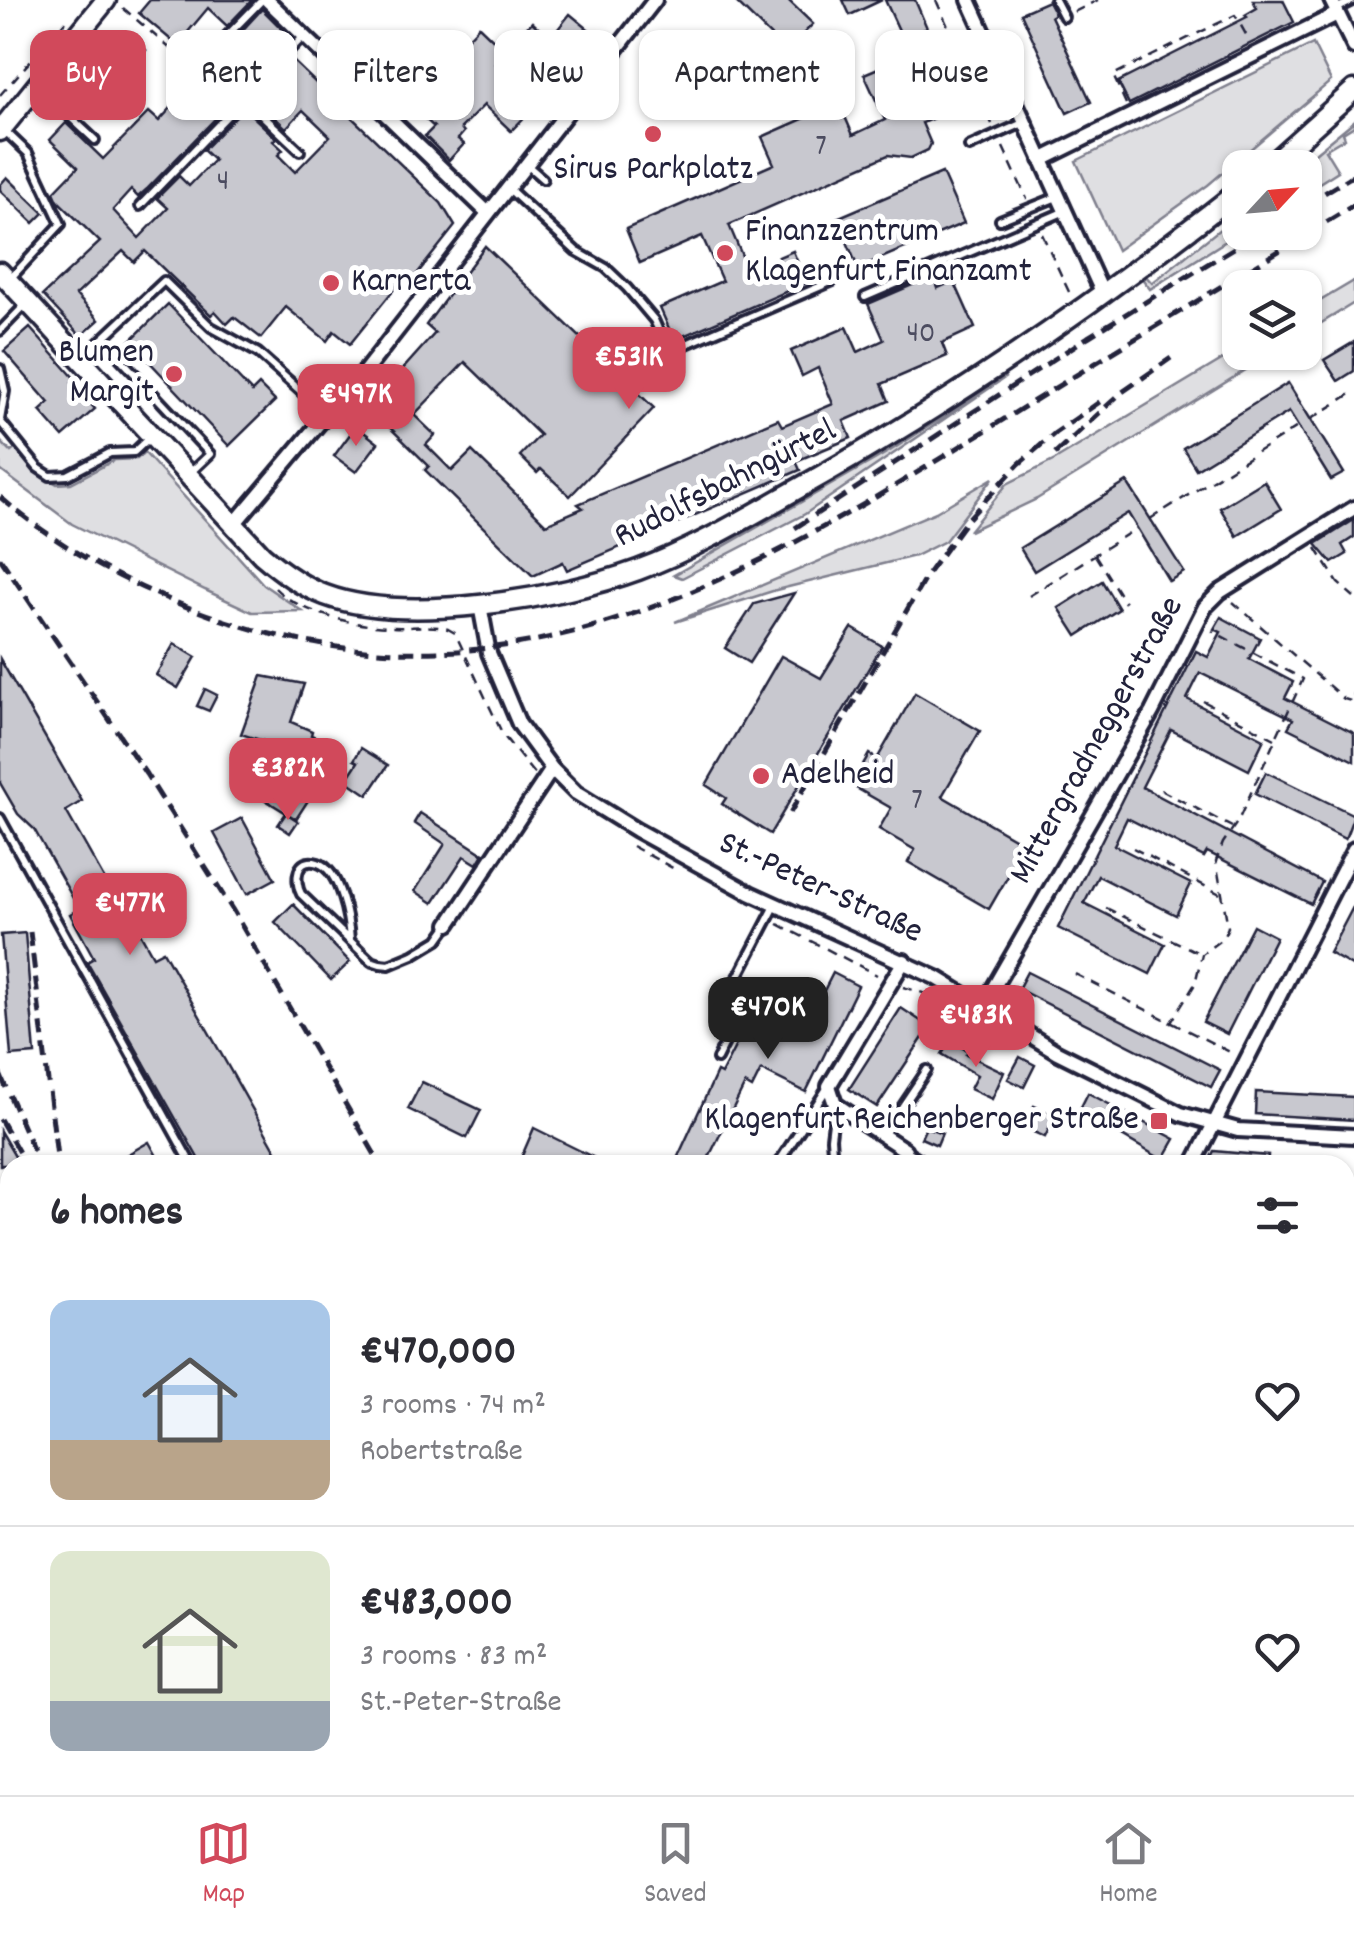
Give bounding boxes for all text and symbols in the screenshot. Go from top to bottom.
chip: Buy [30,30,146,120]
chip: Rent [166,30,297,120]
chip: Filters [317,30,474,120]
chip: New [494,30,619,120]
chip: Apartment [639,30,855,120]
chip: House [875,30,1024,120]
marker: Sirus Parkplatz [642,123,664,145]
house number: 7 [815,127,827,170]
place label: Sirus Parkplatz [553,146,753,196]
north arrow [1222,150,1322,250]
map controls [1222,150,1322,370]
house number: 4 [217,162,229,205]
place label: Finanzzentrum Klagenfurt Finanzamt [745,208,1032,298]
marker: Finanzzentrum Klagenfurt Finanzamt [714,242,736,264]
place label: Karnerta [351,258,471,308]
button: layers [1222,270,1322,370]
marker: Karnerta [320,272,342,294]
house number: 40 [907,314,935,357]
pin: €531K [559,327,699,412]
place label: Blumen Margit [58,329,154,419]
text: €531K [595,336,663,382]
marker: Blumen Margit [163,363,185,385]
pin: €497K [286,364,426,449]
text: €497K [320,373,392,419]
street label: Rudolfsbahngürtel [606,407,846,563]
street label: Mittergradneggerstraße [998,588,1198,894]
pin: €382K [218,738,358,823]
text: €382K [251,747,325,793]
place label: Adelheid [781,751,895,801]
marker: Adelheid [750,765,772,787]
house number: 7 [911,781,923,824]
street label: St.-Peter-Straße [710,820,930,958]
pin: €477K [60,873,200,958]
text: €477K [95,882,165,928]
pin: €470K [698,977,838,1062]
pin: €483K [906,985,1046,1070]
text: €470K [730,986,806,1032]
text: €483K [940,994,1012,1040]
place label: Klagenfurt Reichenberger Straße [704,1096,1139,1146]
marker: Klagenfurt Reichenberger Straße [1148,1110,1170,1132]
text: 6 homes [50,1185,183,1245]
icon: filters [1250,1188,1305,1243]
text: €470,000 [360,1324,517,1384]
icon: home [130,1340,250,1460]
icon: heart [1250,1373,1305,1428]
text: 3 rooms · 74 m² [360,1384,546,1430]
text: Robertstraße [360,1430,523,1476]
text: €483,000 [360,1575,513,1635]
icon: home [130,1591,250,1711]
icon: heart [1250,1624,1305,1679]
text: 3 rooms · 83 m² [360,1635,547,1681]
text: St.-Peter-Straße [360,1681,562,1727]
tab: Map [196,1816,251,1916]
tab: Saved [644,1816,707,1916]
tab: Home [1099,1816,1158,1916]

